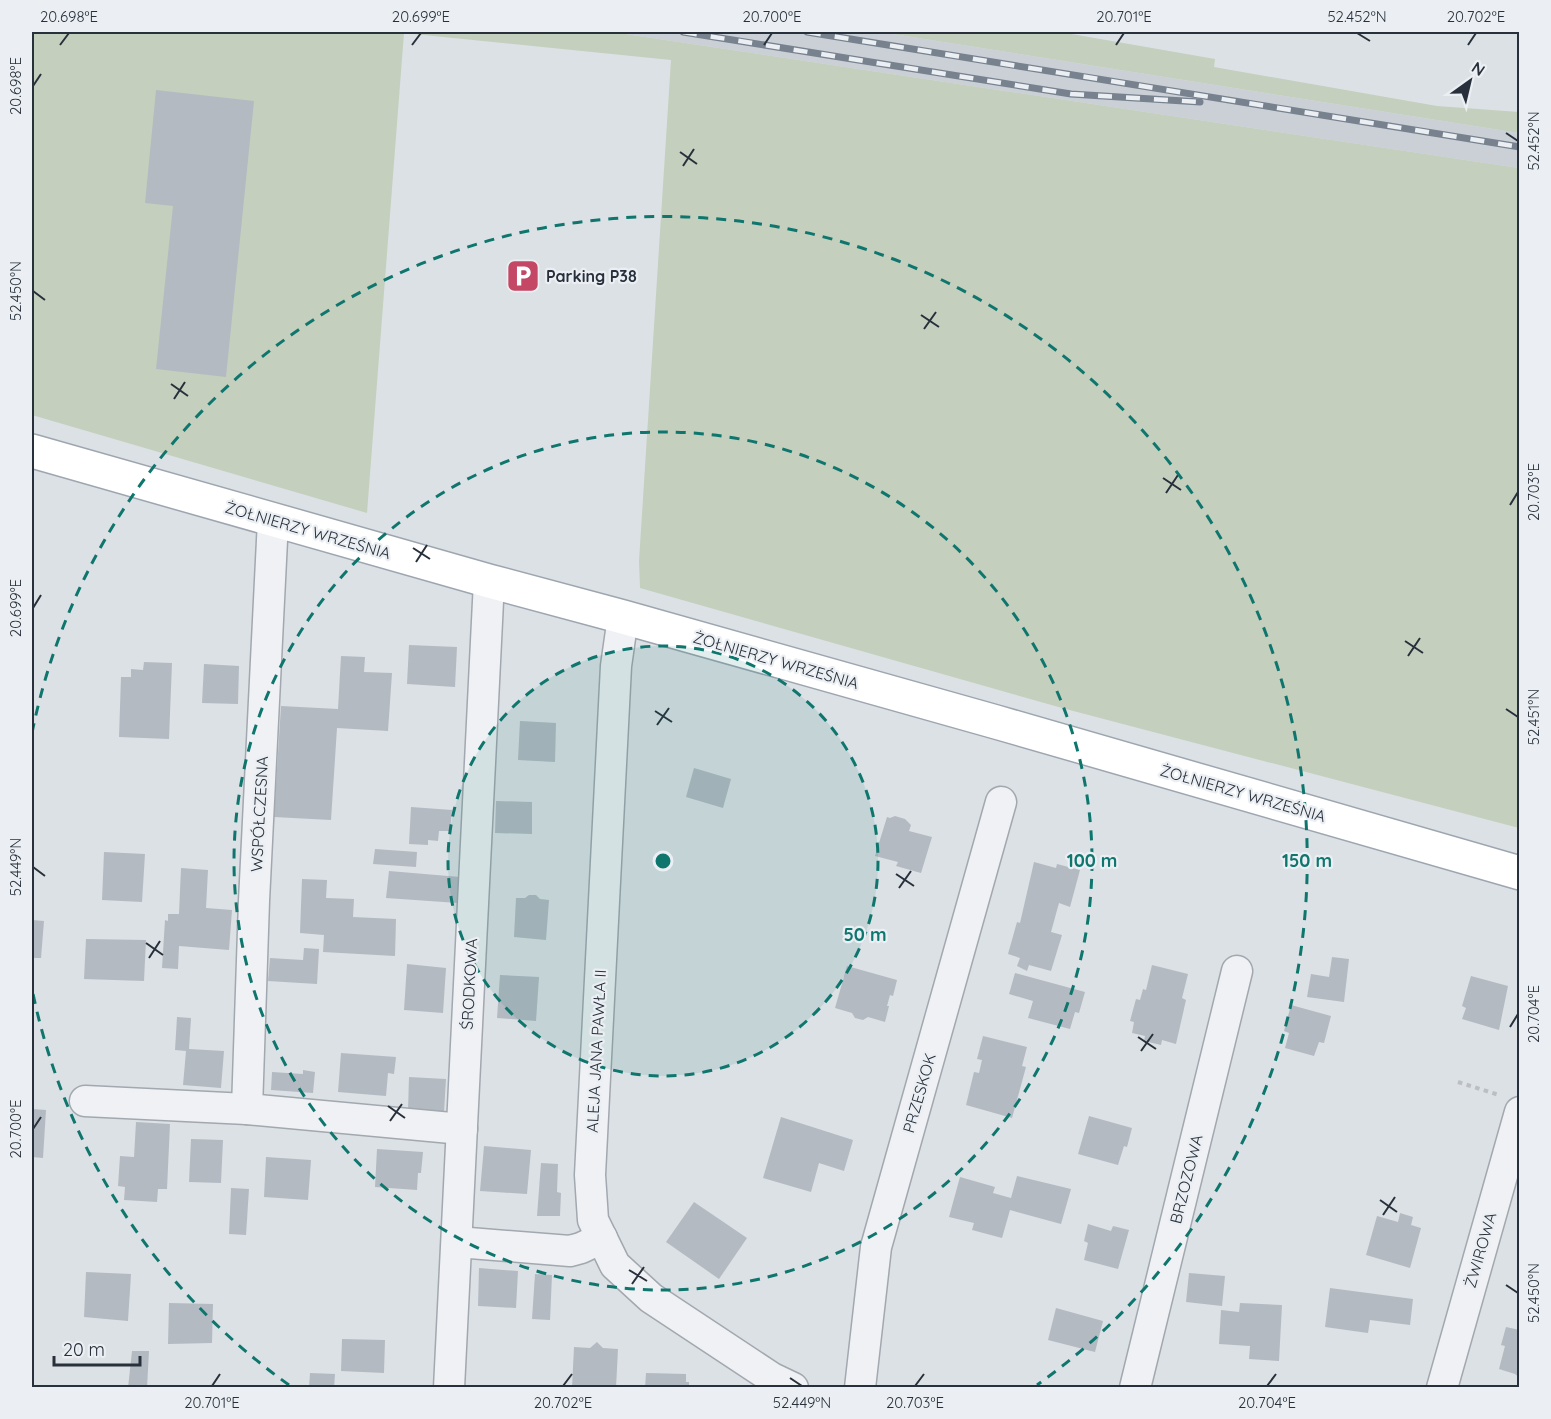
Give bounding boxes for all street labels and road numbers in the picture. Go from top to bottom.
street label: ŻOŁNIERZY WRZEŚNIA [223,497,393,563]
street label: ŻOŁNIERZY WRZEŚNIA [691,627,861,693]
street label: WSPÓŁCZESNA [246,755,272,873]
street label: ŻOŁNIERZY WRZEŚNIA [1158,760,1328,826]
street label: ŚRODKOWA [457,938,481,1030]
street label: ALEJA JANA PAWŁA II [582,969,610,1133]
street label: PRZESKOK [898,1051,940,1135]
street label: BRZOZOWA [1165,1132,1207,1226]
street label: ŻWIROWA [1460,1210,1500,1290]

